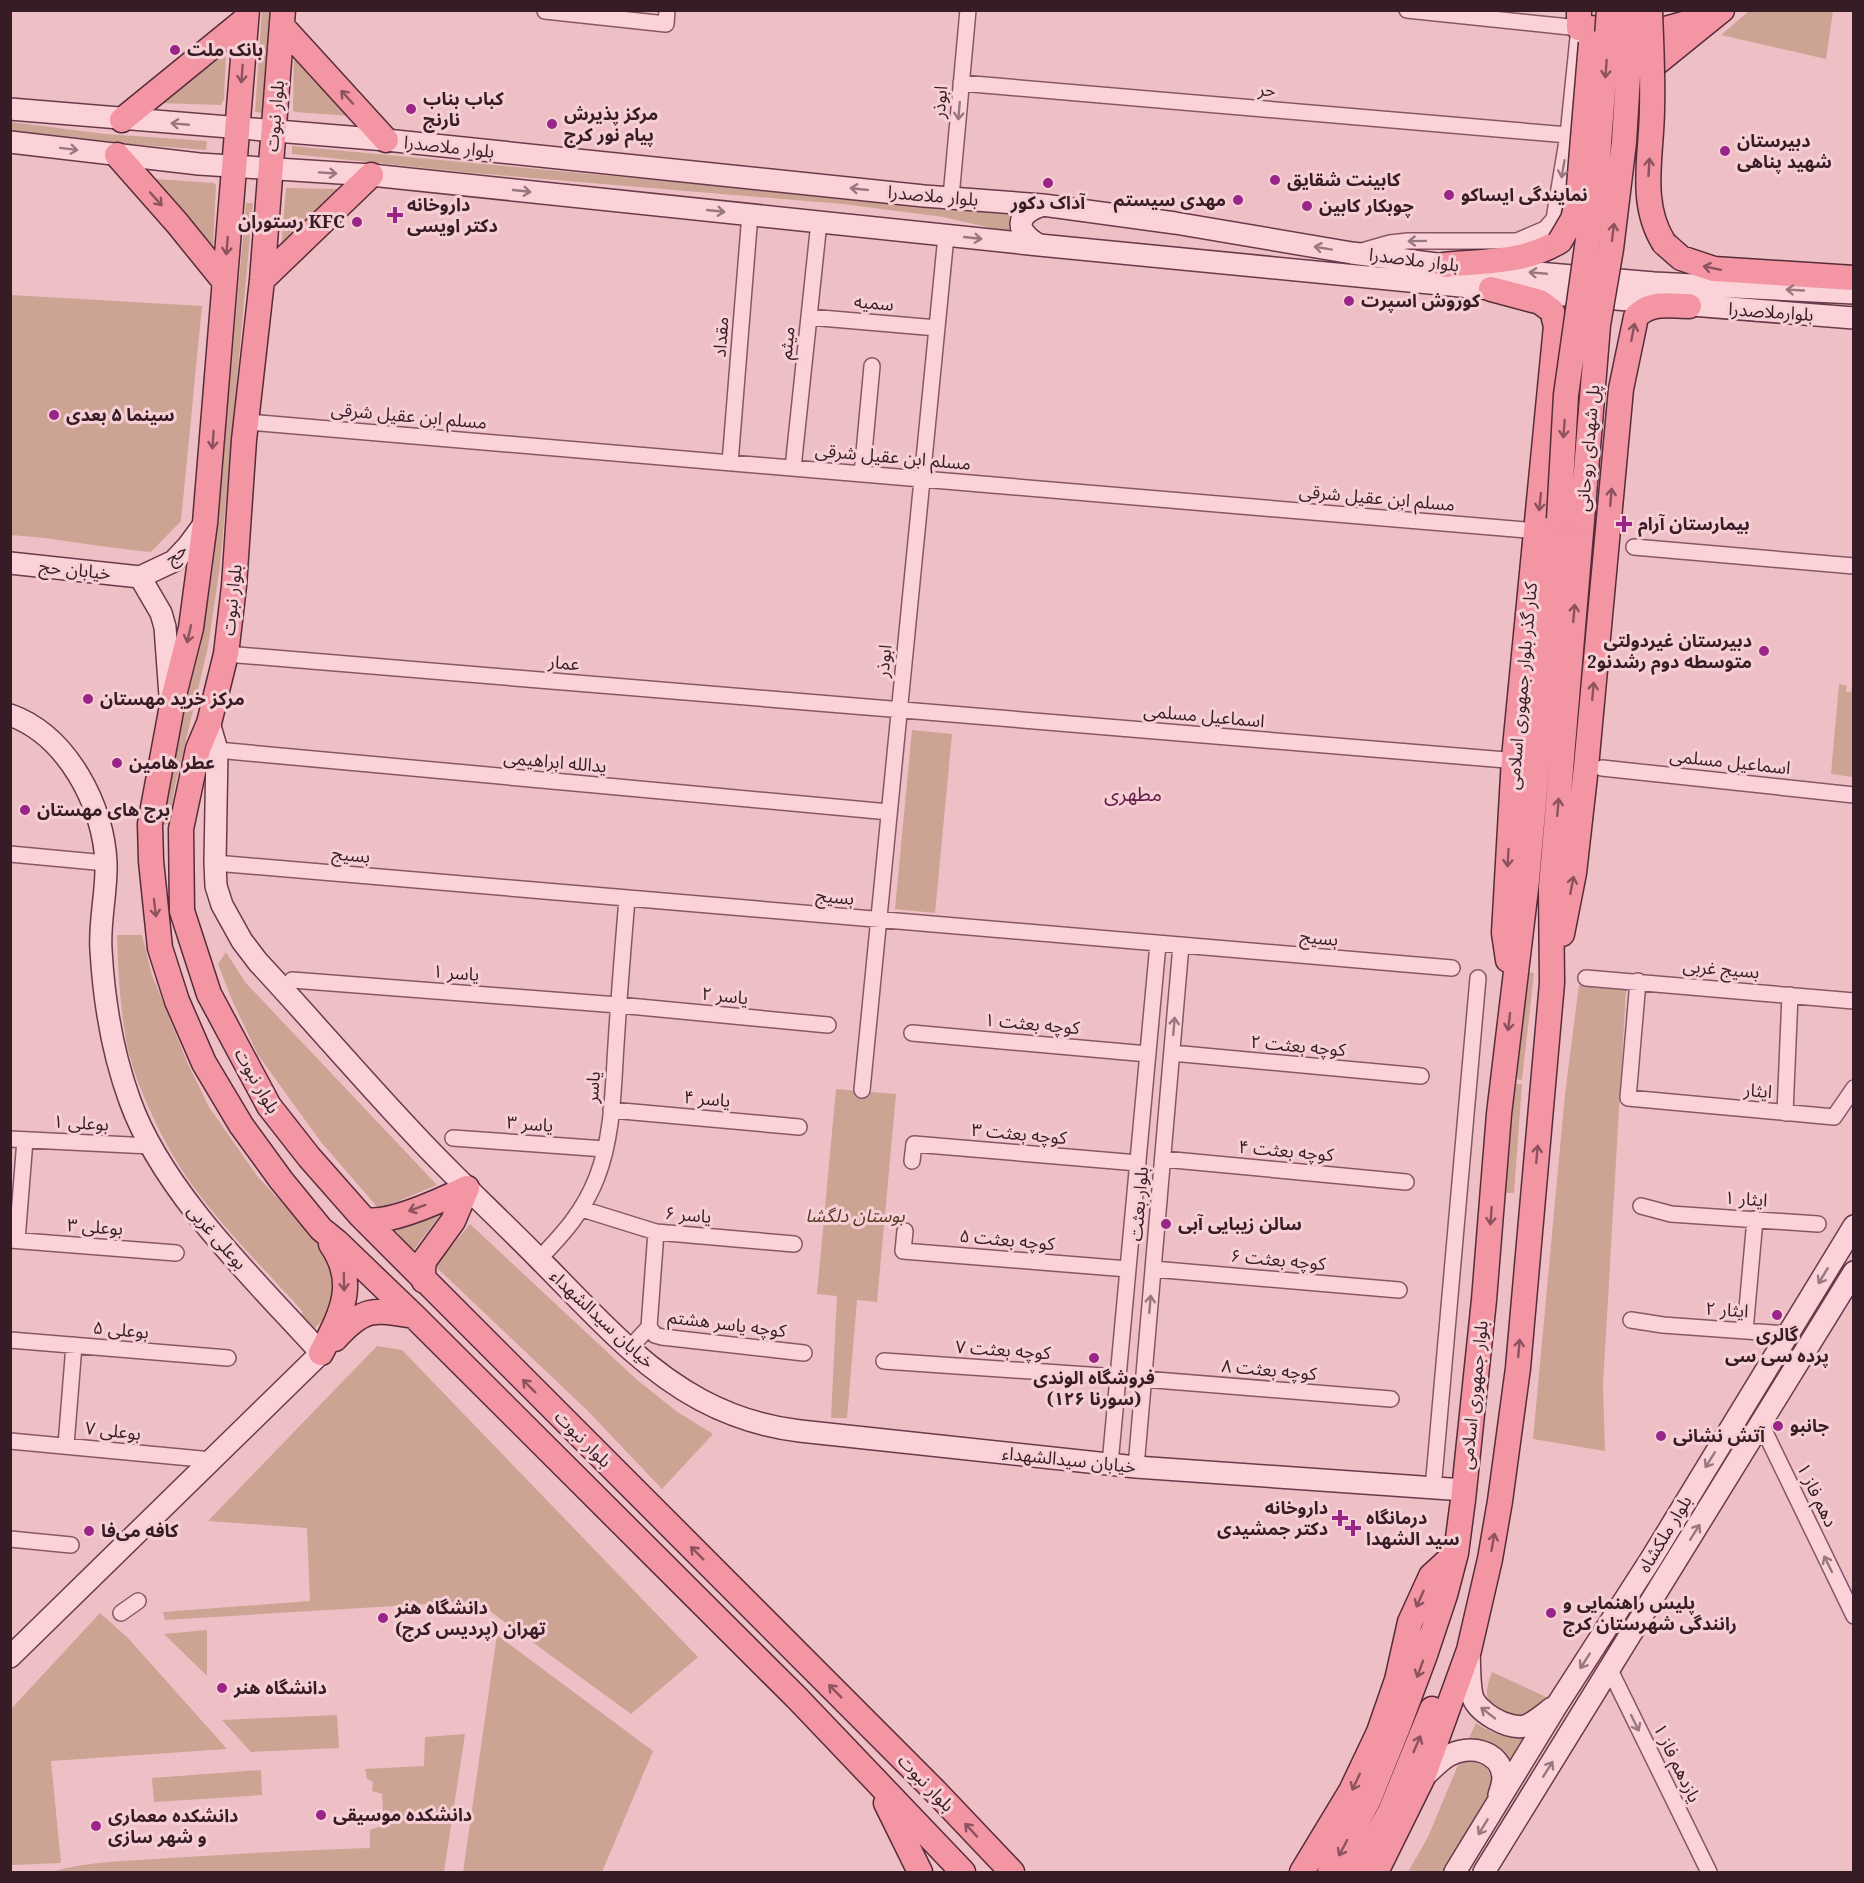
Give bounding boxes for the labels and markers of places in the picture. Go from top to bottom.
place label: بانک ملت [187,37,263,61]
marker: بانک ملت [168,43,182,57]
place label: کباب بناب نارنج [423,86,505,133]
place label: مرکز پذیرش پیام نور کرج [564,101,658,148]
marker: کباب بناب نارنج [404,102,418,116]
marker: مرکز پذیرش پیام نور کرج [545,117,559,131]
place label: دبیرستان شهید پناهی [1737,128,1832,174]
marker: دبیرستان شهید پناهی [1718,144,1732,158]
place label: کابینت شقایق [1287,167,1401,191]
marker: کابینت شقایق [1268,173,1282,187]
marker: آداک دکور [1041,176,1055,190]
place label: نمایندگی ایساکو [1461,182,1588,206]
place label: مهدی سیستم [1113,187,1226,213]
marker: نمایندگی ایساکو [1442,188,1456,202]
place label: آداک دکور [1010,190,1086,214]
place label: داروخانه دکتر اویسی [407,192,498,237]
marker: مهدی سیستم [1231,193,1245,207]
place label: چوبکار کابین [1319,193,1414,218]
marker: چوبکار کابین [1300,199,1314,213]
marker: داروخانه دکتر اویسی [388,208,402,222]
place label: رستوران KFC [238,209,345,233]
marker: رستوران KFC [350,215,364,229]
place label: کوروش اسپرت [1361,288,1481,313]
marker: کوروش اسپرت [1342,294,1356,308]
place label: سینما ۵ بعدی [66,402,175,426]
marker: سینما ۵ بعدی [47,408,61,422]
place label: بیمارستان آرام [1638,511,1750,537]
marker: بیمارستان آرام [1615,515,1633,533]
place label: دبیرستان غیردولتی متوسطه دوم رشدنو2 [1587,628,1752,675]
marker: دبیرستان غیردولتی متوسطه دوم رشدنو2 [1757,644,1771,658]
place label: مرکز خرید مهستان [100,686,245,710]
marker: مرکز خرید مهستان [81,692,95,706]
place label: عطر هامین [129,750,215,774]
marker: عطر هامین [110,756,124,770]
place label: برج های مهستان [37,797,170,823]
marker: برج های مهستان [18,803,32,817]
place label: سالن زیبایی آبی [1178,1211,1302,1235]
marker: سالن زیبایی آبی [1159,1217,1173,1231]
marker: گالری پرده سی سی [1770,1308,1784,1322]
place label: گالری پرده سی سی [1725,1322,1829,1368]
marker: فروشگاه الوندی (سورنا ۱۲۶) [1087,1351,1101,1365]
place label: فروشگاه الوندی (سورنا ۱۲۶) [1033,1365,1155,1410]
place label: جانبو [1790,1413,1829,1437]
marker: جانبو [1771,1419,1785,1433]
place label: آتش نشانی [1673,1423,1766,1447]
marker: آتش نشانی [1654,1429,1668,1443]
place label: داروخانه دکتر جمشیدی [1217,1495,1328,1540]
place label: درمانگاه سید الشهدا [1366,1505,1460,1550]
marker: داروخانه دکتر جمشیدی [1333,1511,1347,1525]
place label: کافه می‌فا [101,1518,179,1542]
marker: درمانگاه سید الشهدا [1344,1519,1362,1537]
marker: کافه می‌فا [82,1524,96,1538]
place label: پلیس راهنمایی و رانندگی شهرستان کرج [1563,1590,1737,1637]
place label: دانشگاه هنر تهران (پردیس کرج) [394,1595,546,1642]
marker: پلیس راهنمایی و رانندگی شهرستان کرج [1544,1606,1558,1620]
marker: دانشگاه هنر تهران (پردیس کرج) [376,1611,390,1625]
place label: دانشگاه هنر [233,1675,327,1699]
marker: دانشگاه هنر [215,1681,229,1695]
place label: دانشکده موسیقی [333,1802,472,1826]
place label: دانشکده معماری و شهر سازی [108,1803,238,1848]
marker: دانشکده موسیقی [314,1808,328,1822]
marker: دانشکده معماری و شهر سازی [89,1819,103,1833]

